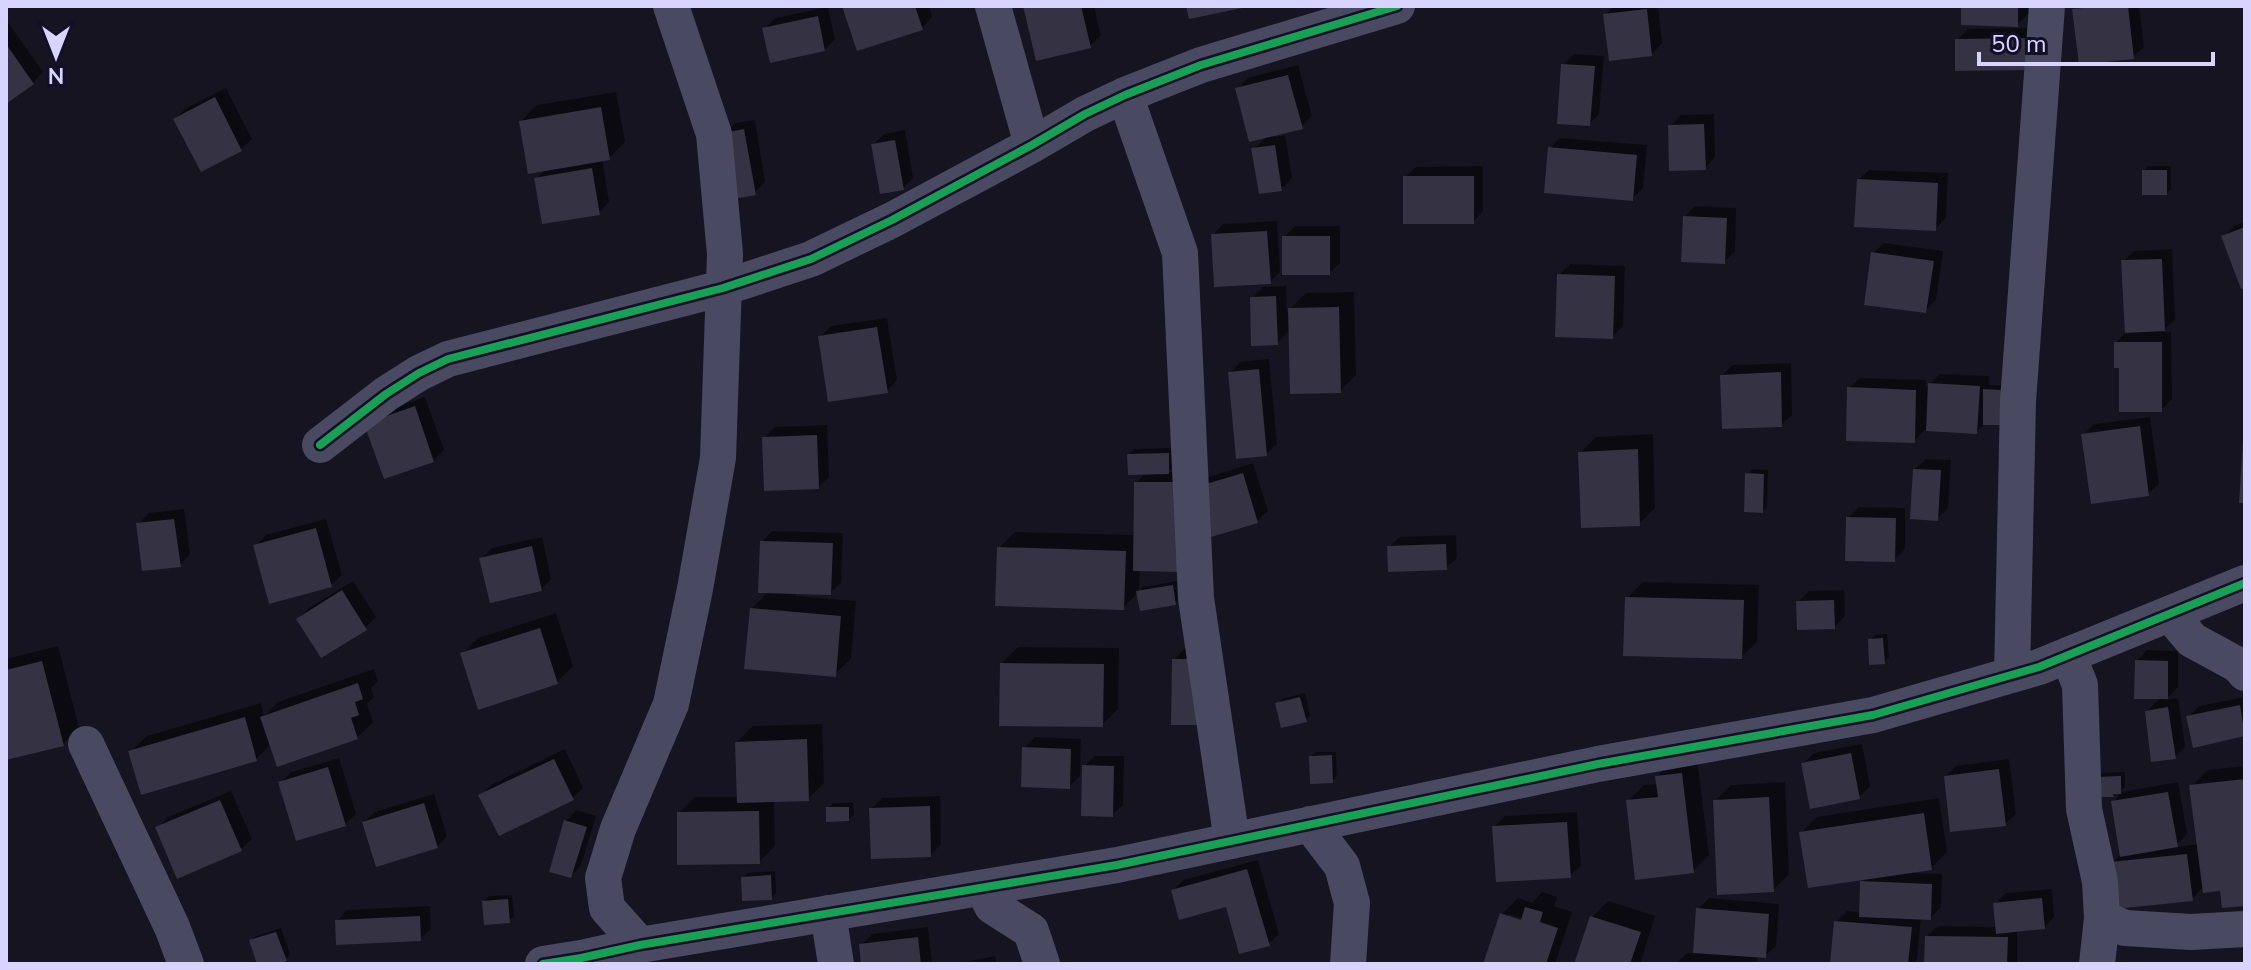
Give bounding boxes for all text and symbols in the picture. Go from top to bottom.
north arrow [16,16,96,96]
scale bar [1979,16,2213,66]
text: 50 m [1991,28,2047,60]
text: N [48,60,64,90]

